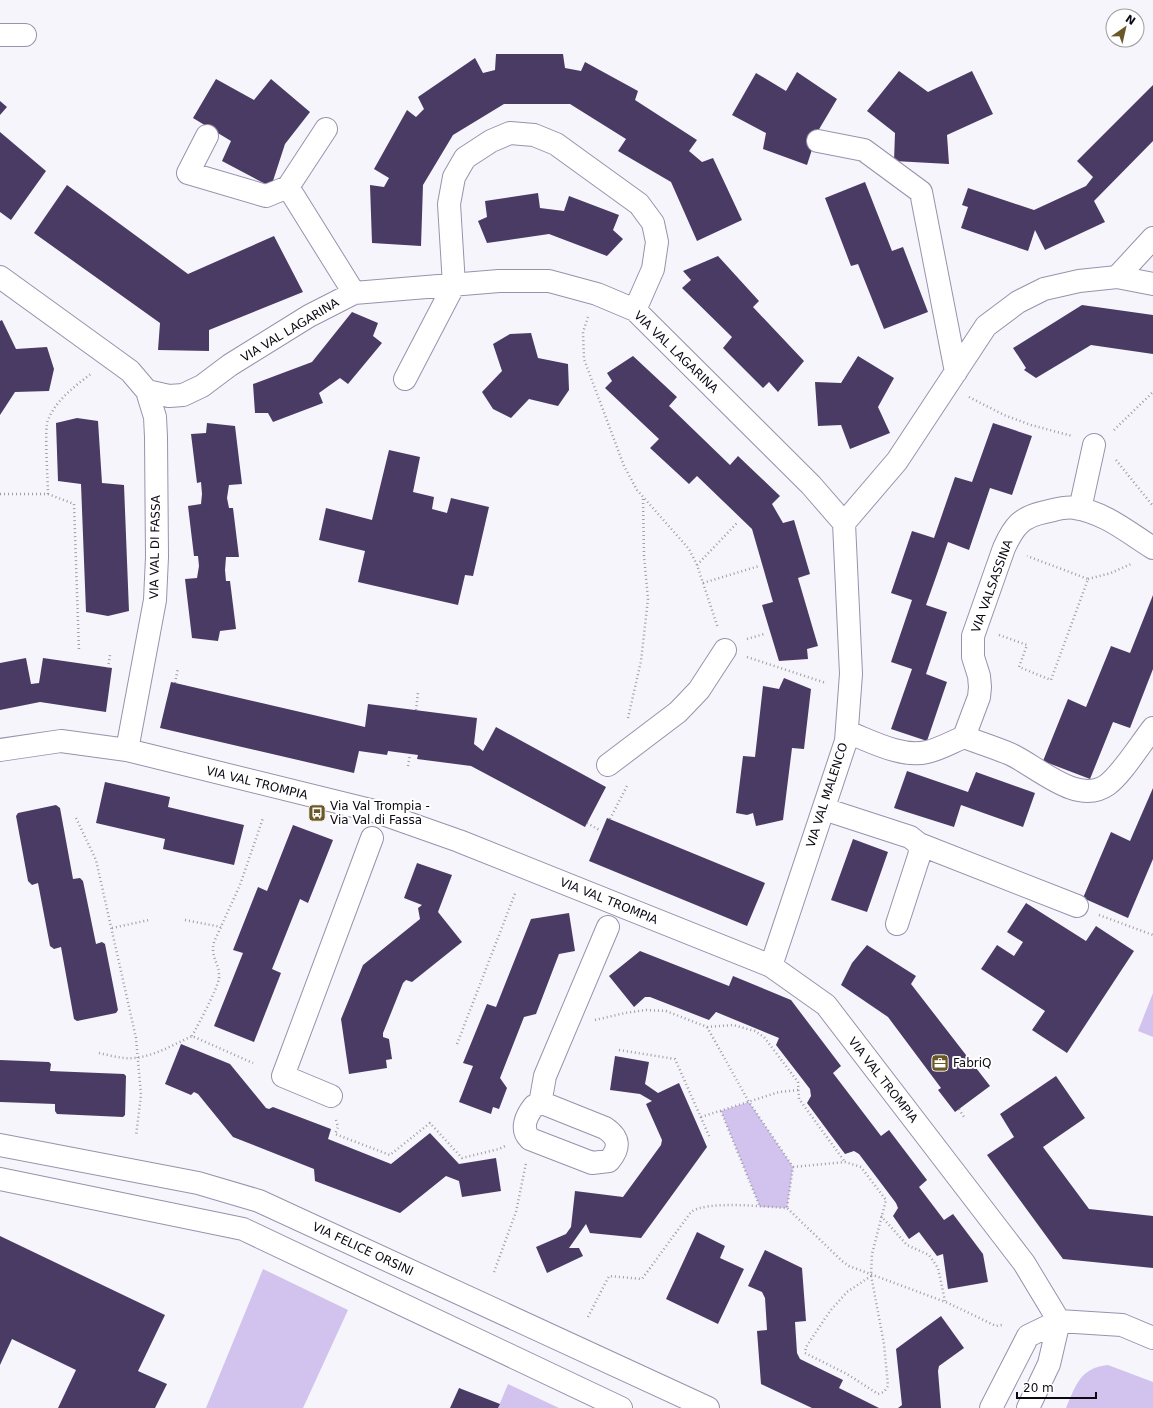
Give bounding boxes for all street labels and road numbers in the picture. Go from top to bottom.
street label: VIA VAL LAGARINA [239,295,342,365]
street label: VIA VAL LAGARINA [631,308,722,396]
street label: VIA VAL DI FASSA [147,494,163,599]
street label: VIA VALSASSINA [969,537,1016,634]
street label: VIA VAL MALENCO [803,741,851,849]
street label: VIA VAL TROMPIA [205,764,310,803]
street label: VIA VAL TROMPIA [558,875,661,927]
street label: VIA VAL TROMPIA [845,1035,921,1126]
street label: VIA FELICE ORSINI [310,1219,416,1279]

